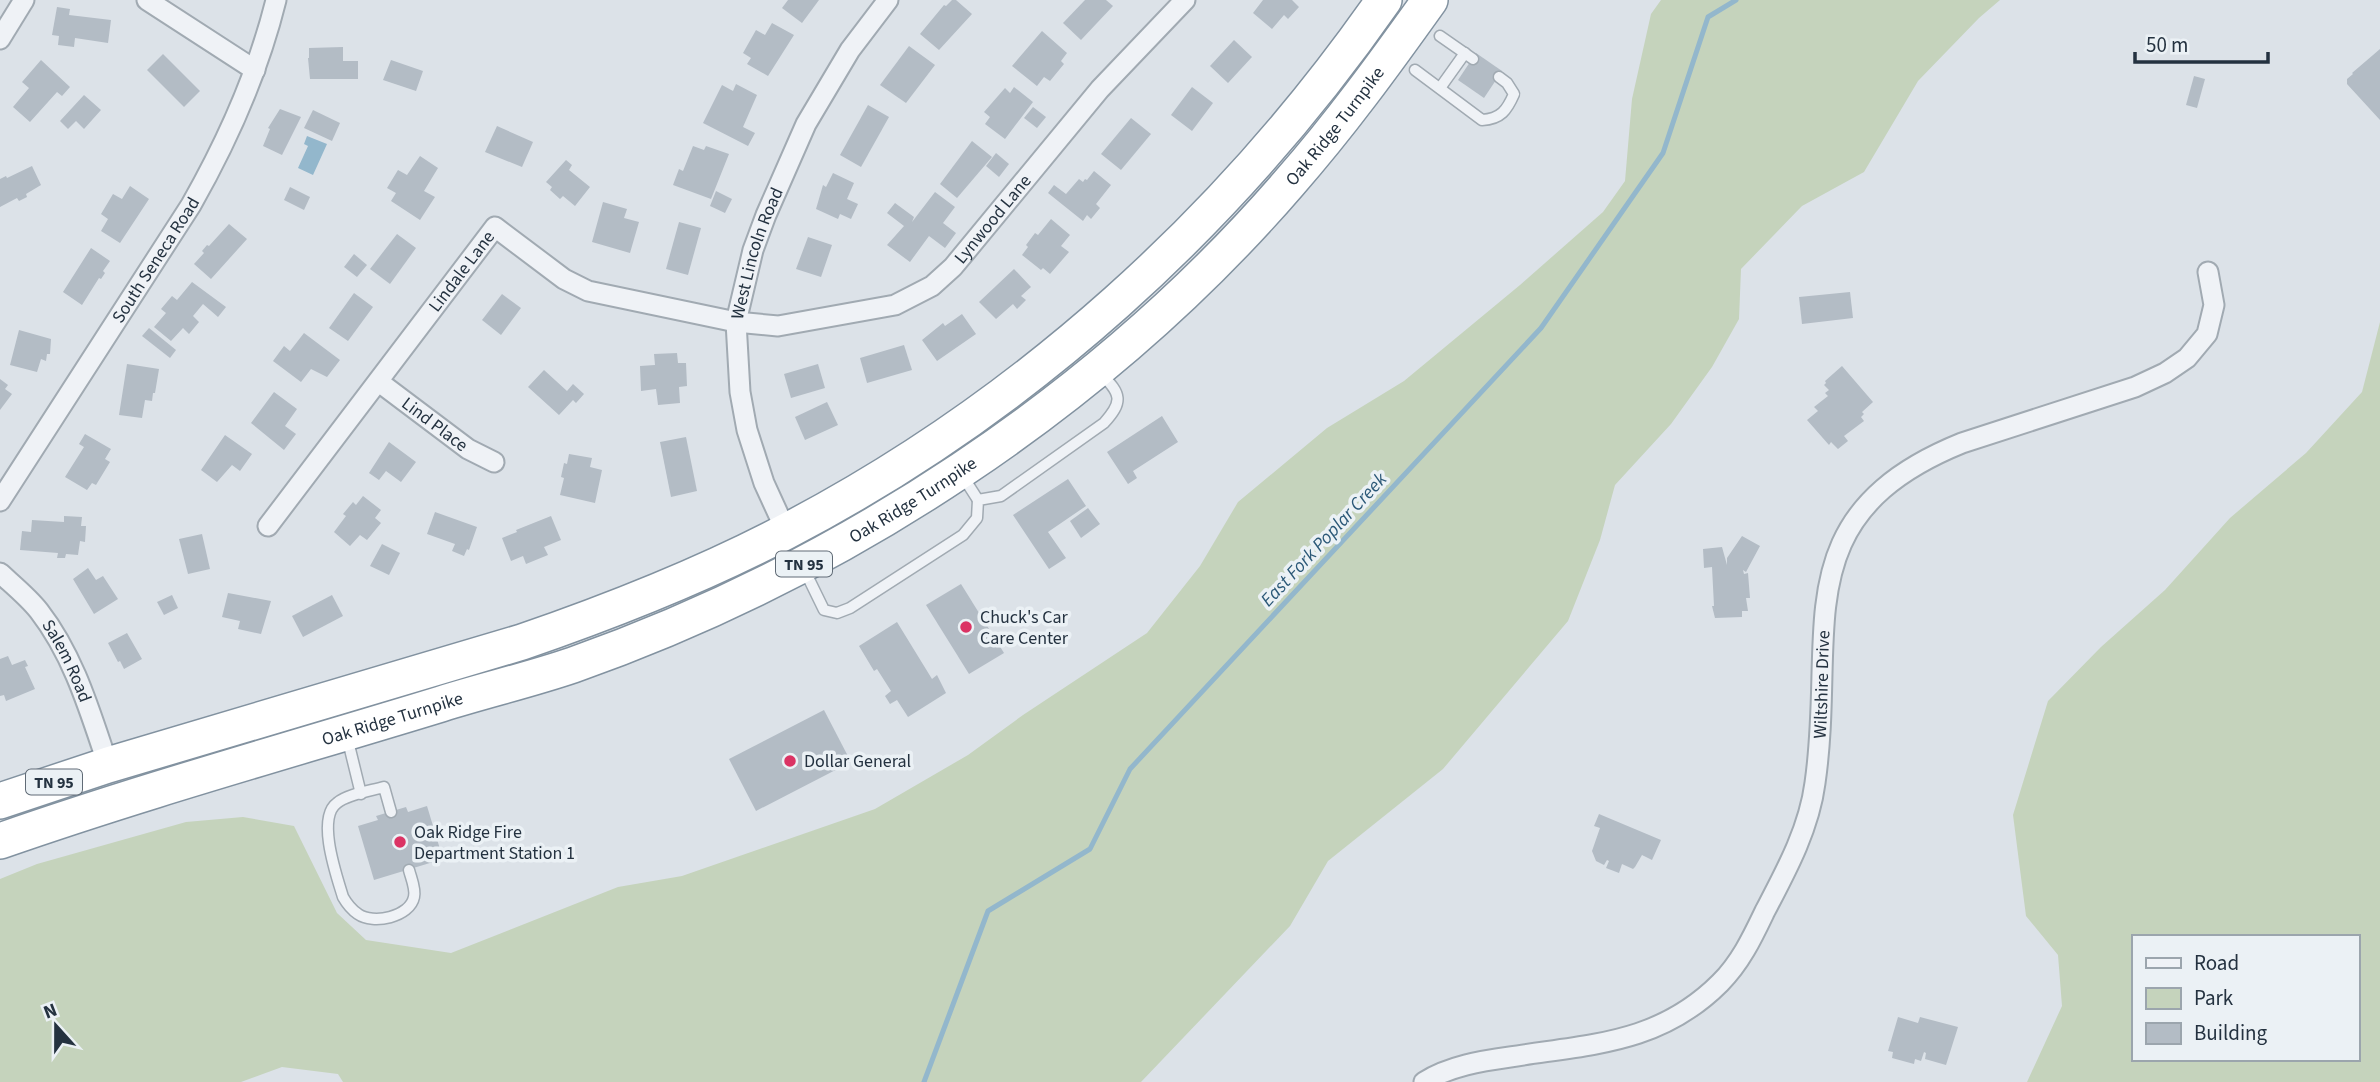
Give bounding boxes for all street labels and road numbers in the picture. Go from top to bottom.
street label: Oak Ridge Turnpike [1280,62,1391,192]
street label: Lynwood Lane [949,169,1037,269]
street label: West Lincoln Road [725,183,790,322]
street label: South Seneca Road [106,193,206,328]
street label: Lindale Lane [423,226,501,317]
street label: Lind Place [396,391,473,458]
street label: Oak Ridge Turnpike [844,451,982,550]
road number: TN 95 [776,552,832,576]
street label: Salem Road [36,615,97,706]
street label: Wiltshire Drive [1808,629,1837,739]
street label: Oak Ridge Turnpike [319,686,466,752]
road number: TN 95 [26,769,82,794]

